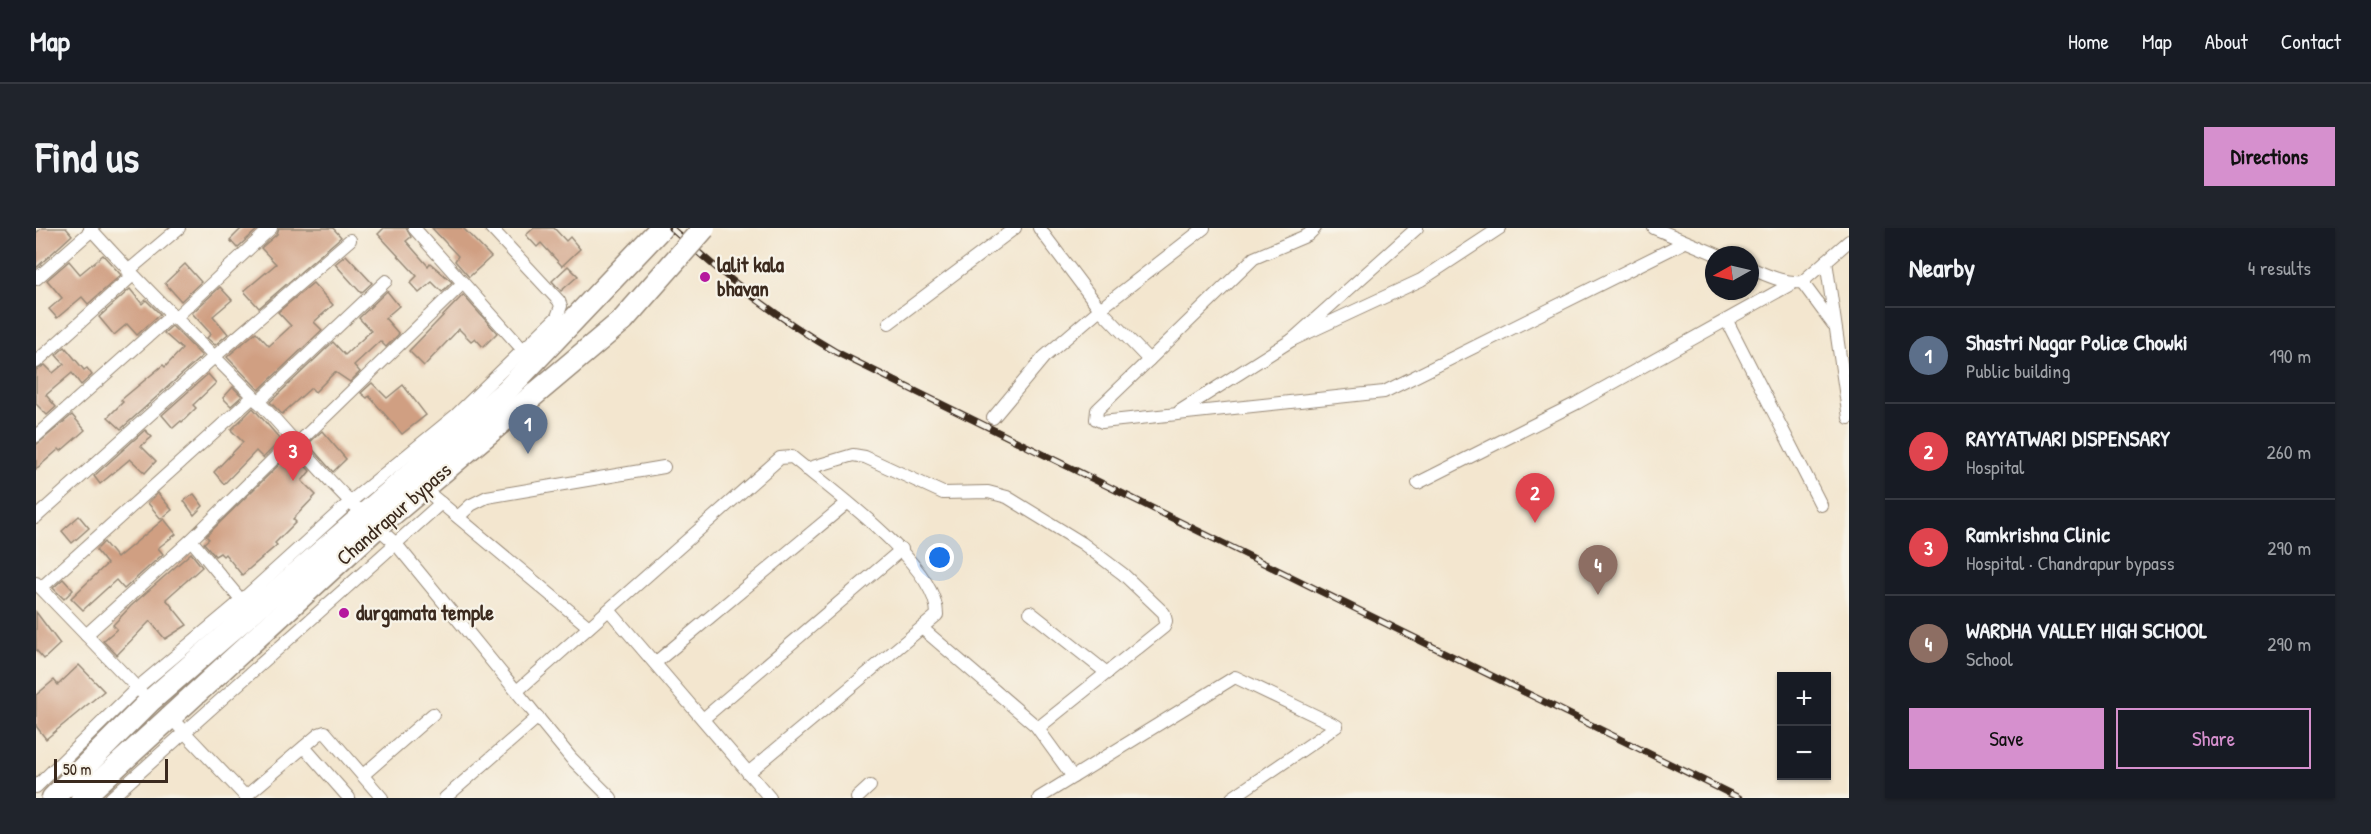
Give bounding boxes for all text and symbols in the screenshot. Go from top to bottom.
text: Map [30,22,70,60]
text: Home [2068,27,2109,56]
text: Map [2142,27,2172,56]
text: About [2205,27,2248,56]
text: Contact [2281,27,2341,56]
button: Directions [2204,127,2335,186]
text: Find us [36,128,139,185]
north arrow [1705,246,1759,300]
place label: lalit kala bhavan [717,250,785,303]
text: Nearby [1909,250,1975,285]
text: 4 results [2248,254,2311,281]
marker: lalit kala bhavan [698,270,712,284]
text: Shastri Nagar Police Chowki [1966,327,2188,357]
text: 1 [1925,342,1932,369]
text: 190 m [2269,342,2311,369]
text: Public building [1966,357,2070,384]
pin: 1 [508,404,548,454]
text: RAYYATWARI DISPENSARY [1966,423,2170,453]
pin: 3 [274,432,312,481]
text: 2 [1924,438,1933,465]
text: 260 m [2267,438,2311,465]
text: Hospital [1966,453,2024,480]
street label: Chandrapur bypass [330,456,457,572]
pin: 2 [1516,474,1554,523]
text: Ramkrishna Clinic [1966,519,2110,549]
text: 3 [1924,534,1933,561]
text: 290 m [2267,534,2311,561]
your location [925,543,954,572]
pin: 4 [1578,546,1618,595]
text: Hospital · Chandrapur bypass [1966,549,2174,576]
place label: durgamata temple [356,598,494,628]
marker: durgamata temple [337,606,351,620]
text: WARDHA VALLEY HIGH SCHOOL [1966,615,2207,645]
text: 4 [1925,630,1932,657]
text: 290 m [2267,630,2311,657]
text: School [1966,645,2013,672]
map controls [1777,672,1831,780]
button: + [1777,672,1831,726]
button: Save [1909,708,2104,769]
button: Share [2116,708,2311,769]
button: − [1777,726,1831,780]
scale bar [54,756,168,784]
text: 50 m [63,758,92,780]

